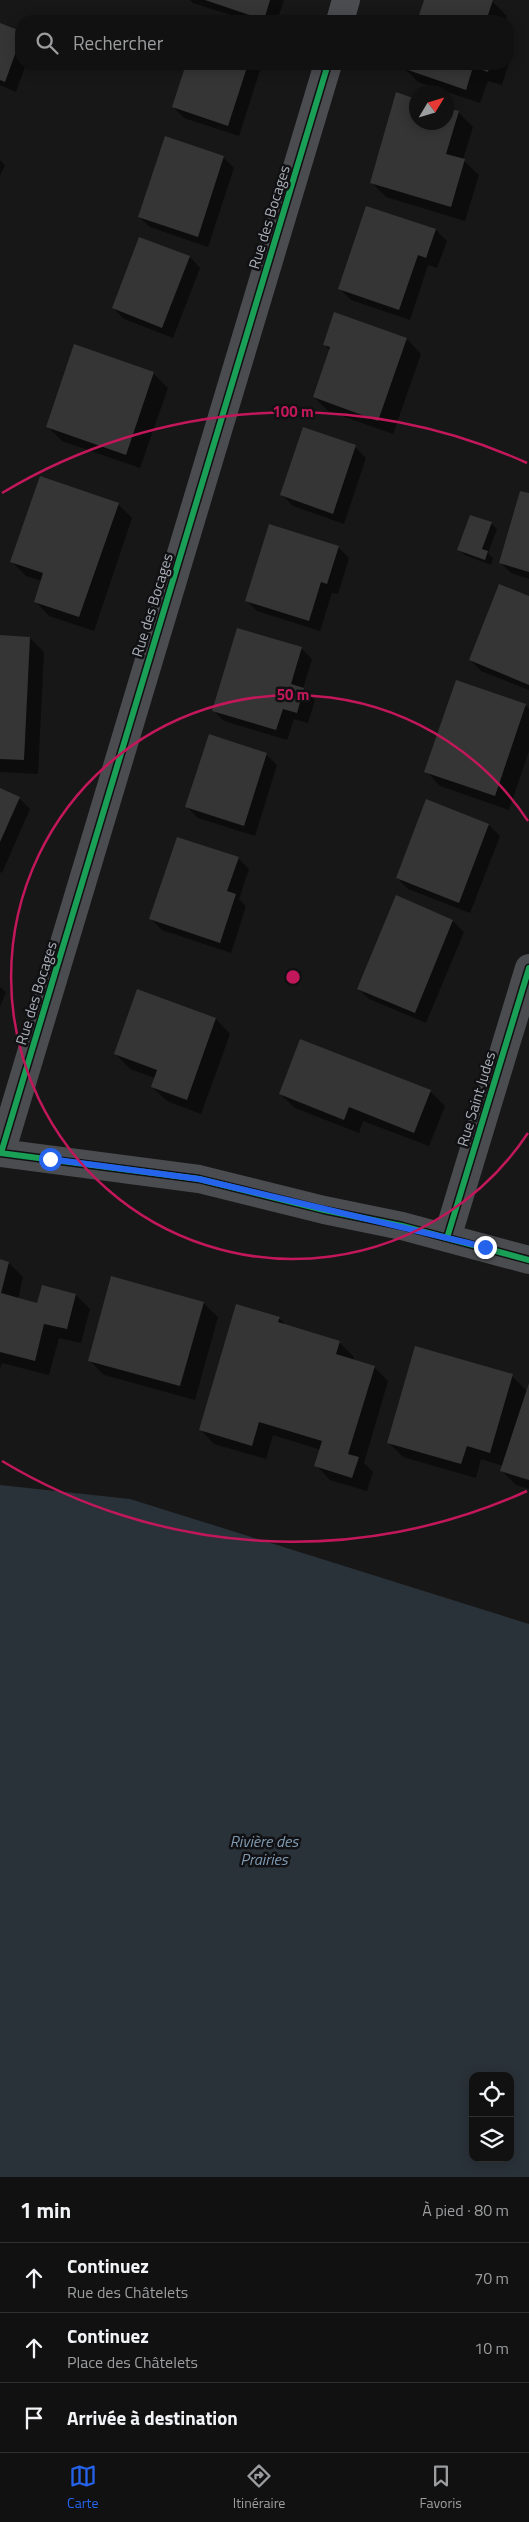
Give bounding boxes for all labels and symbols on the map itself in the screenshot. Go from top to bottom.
north arrow [409,85,454,130]
street label: Rue des Bocages [242,162,296,272]
text: 100 m [272,400,314,423]
street label: Rue des Bocages [125,550,179,660]
text: 50 m [277,683,309,706]
street label: Rue des Bocages [9,938,63,1048]
centre of rings [284,968,302,986]
street label: Rue Saint Judes [451,1049,501,1149]
route start [39,1148,62,1171]
route end [474,1236,497,1259]
water label: Rivière des Prairies [230,1829,299,1871]

